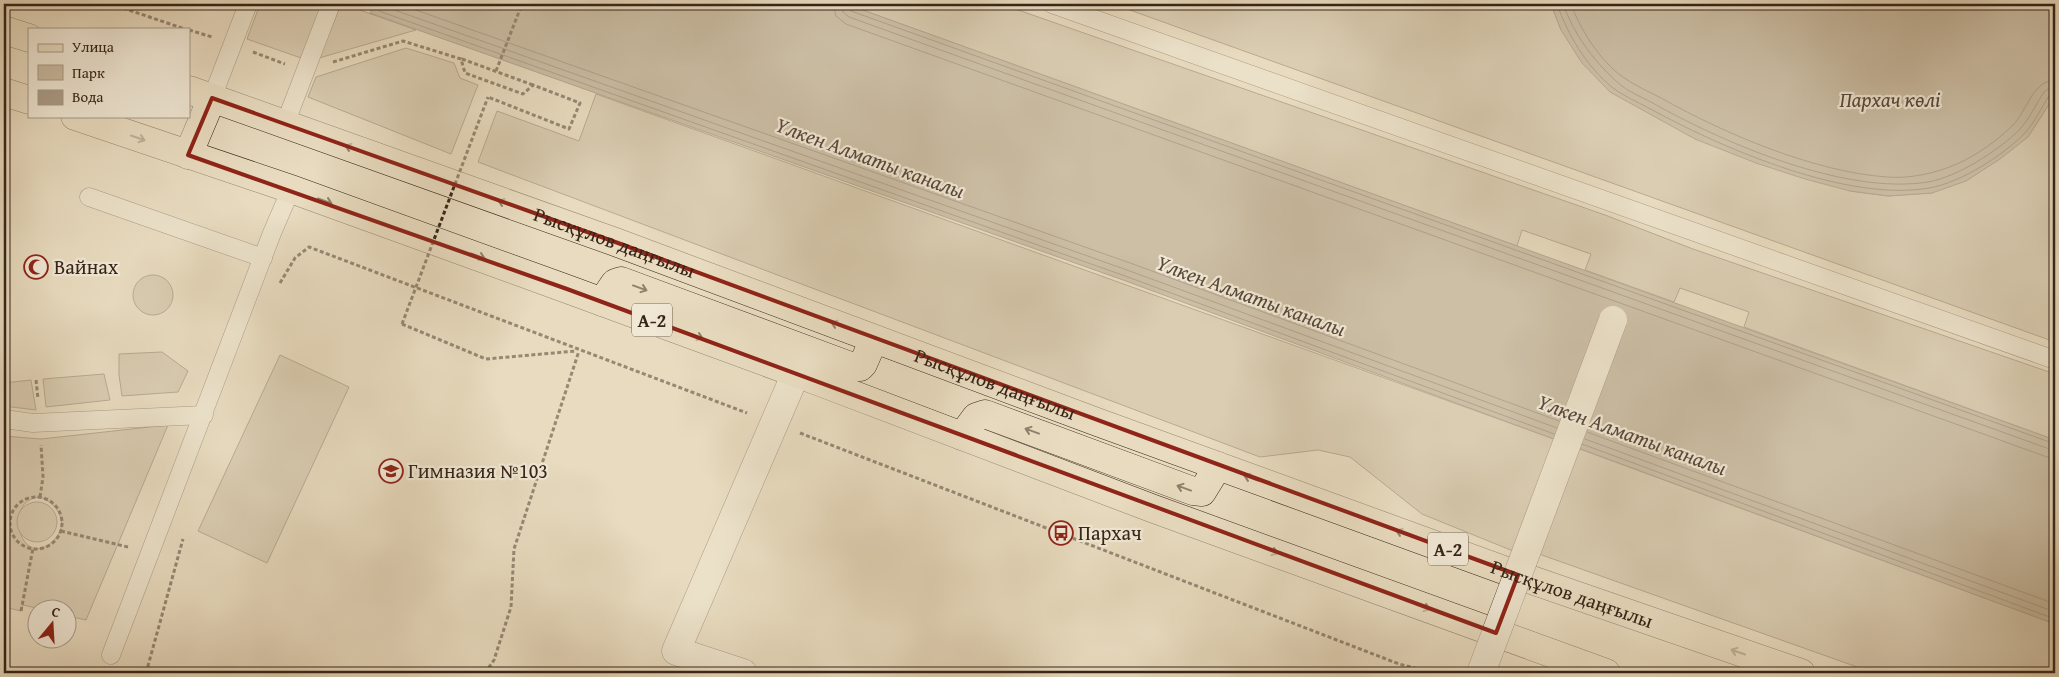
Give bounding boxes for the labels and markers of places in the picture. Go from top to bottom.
place label: Вайнах [54,252,119,281]
mosque icon: Вайнах [23,254,49,280]
place label: Гимназия №103 [408,456,548,485]
school or university icon: Гимназия №103 [378,458,404,484]
place label: Пархач [1078,518,1142,547]
bus stop icon: Пархач [1048,520,1074,546]

